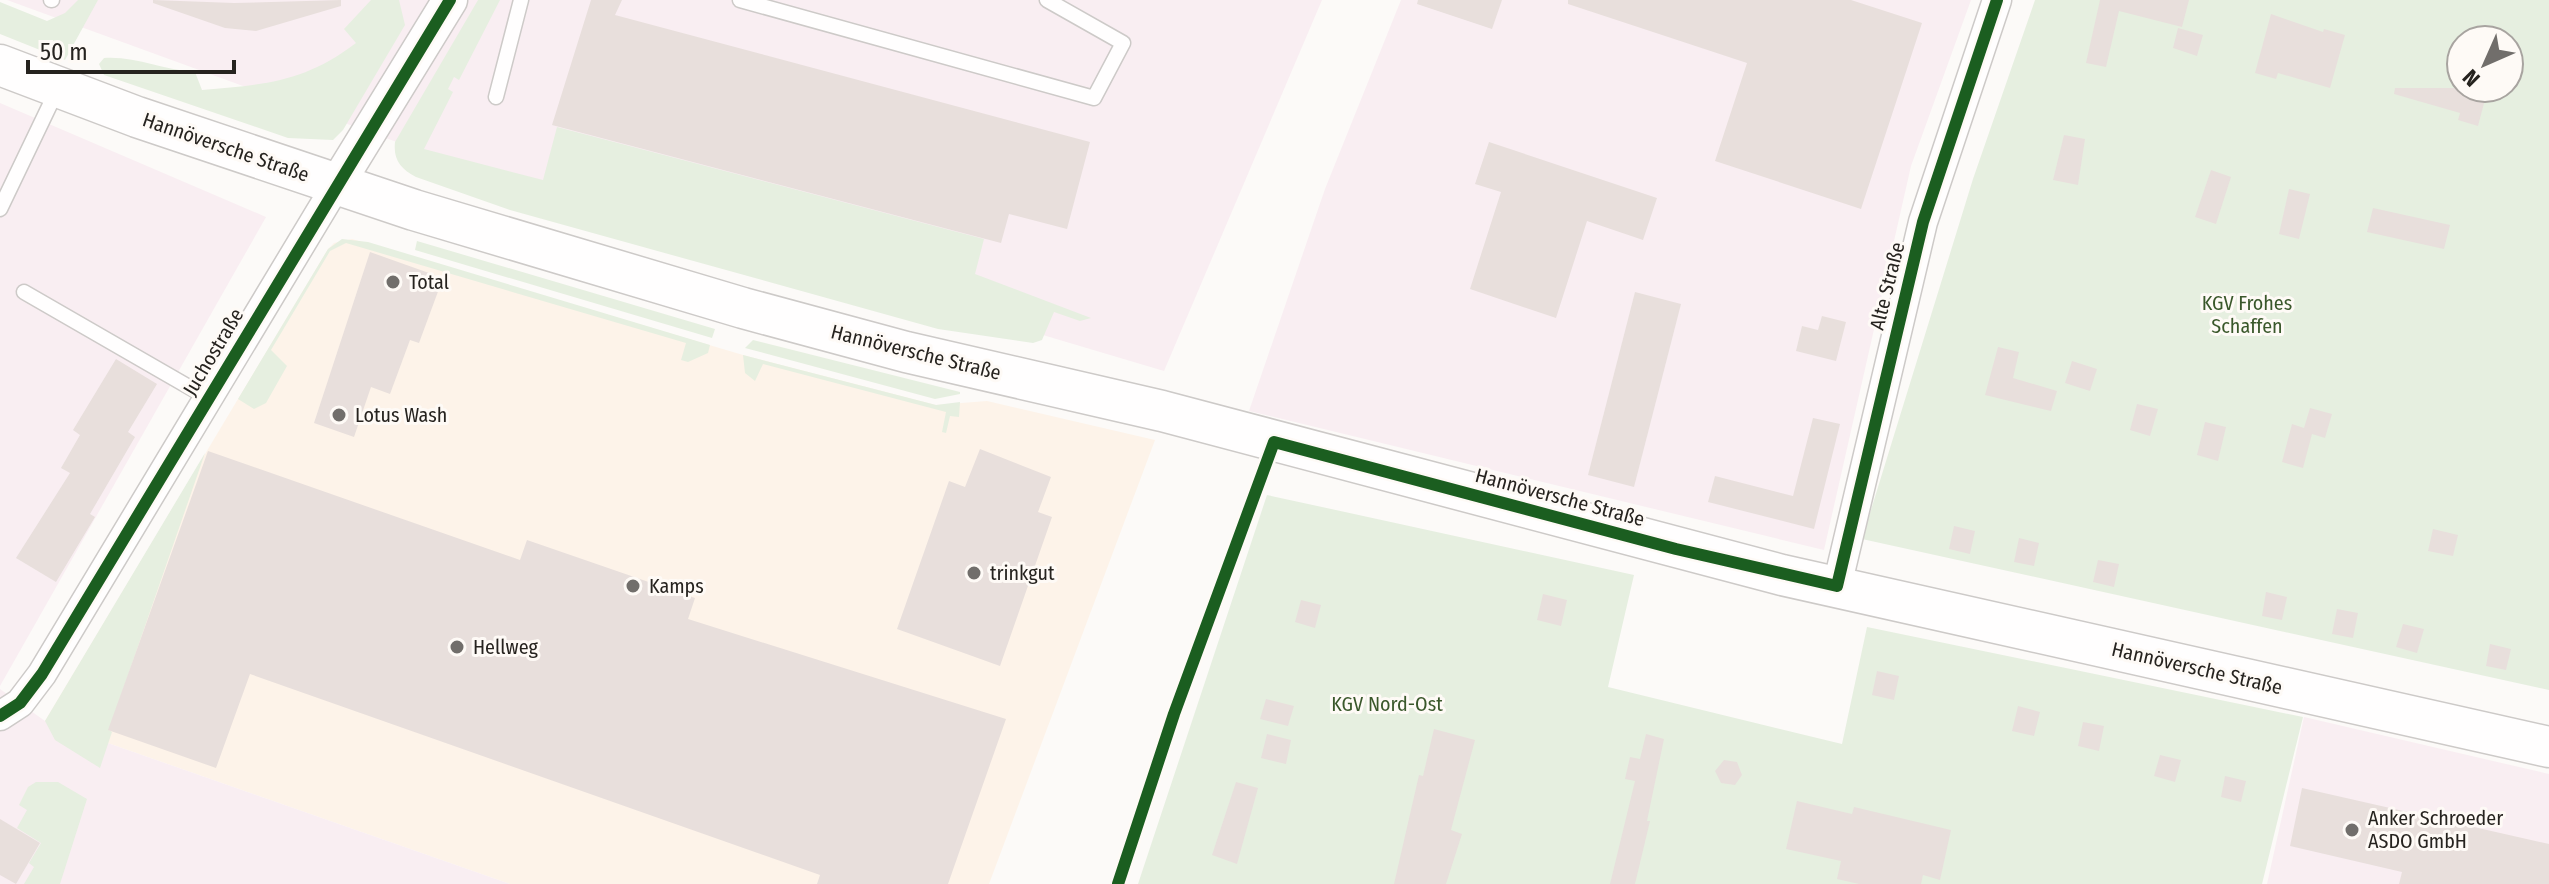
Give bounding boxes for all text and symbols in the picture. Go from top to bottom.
scale bar [28,24,234,74]
north arrow [2445,24,2525,104]
text: 50 m [40,38,88,66]
text: N [2457,64,2485,92]
street label: Hannöversche Straße [140,107,312,187]
street label: Alte Straße [1864,240,1910,332]
place label: Total [409,270,449,294]
marker: Total [384,273,402,291]
park label: KGV Frohes Schaffen [2202,291,2292,338]
street label: Juchostraße [178,304,248,400]
street label: Hannöversche Straße [829,319,1003,385]
place label: Lotus Wash [355,403,447,427]
marker: Lotus Wash [330,406,348,424]
street label: Hannöversche Straße [1473,463,1647,531]
place label: trinkgut [990,561,1055,585]
marker: trinkgut [965,564,983,582]
place label: Kamps [649,574,704,598]
marker: Kamps [624,577,642,595]
place label: Hellweg [473,635,539,659]
street label: Hannöversche Straße [2109,637,2285,699]
marker: Hellweg [448,638,466,656]
park label: KGV Nord-Ost [1331,692,1443,716]
place label: Anker Schroeder ASDO GmbH [2368,806,2503,853]
marker: Anker Schroeder ASDO GmbH [2343,821,2361,839]

